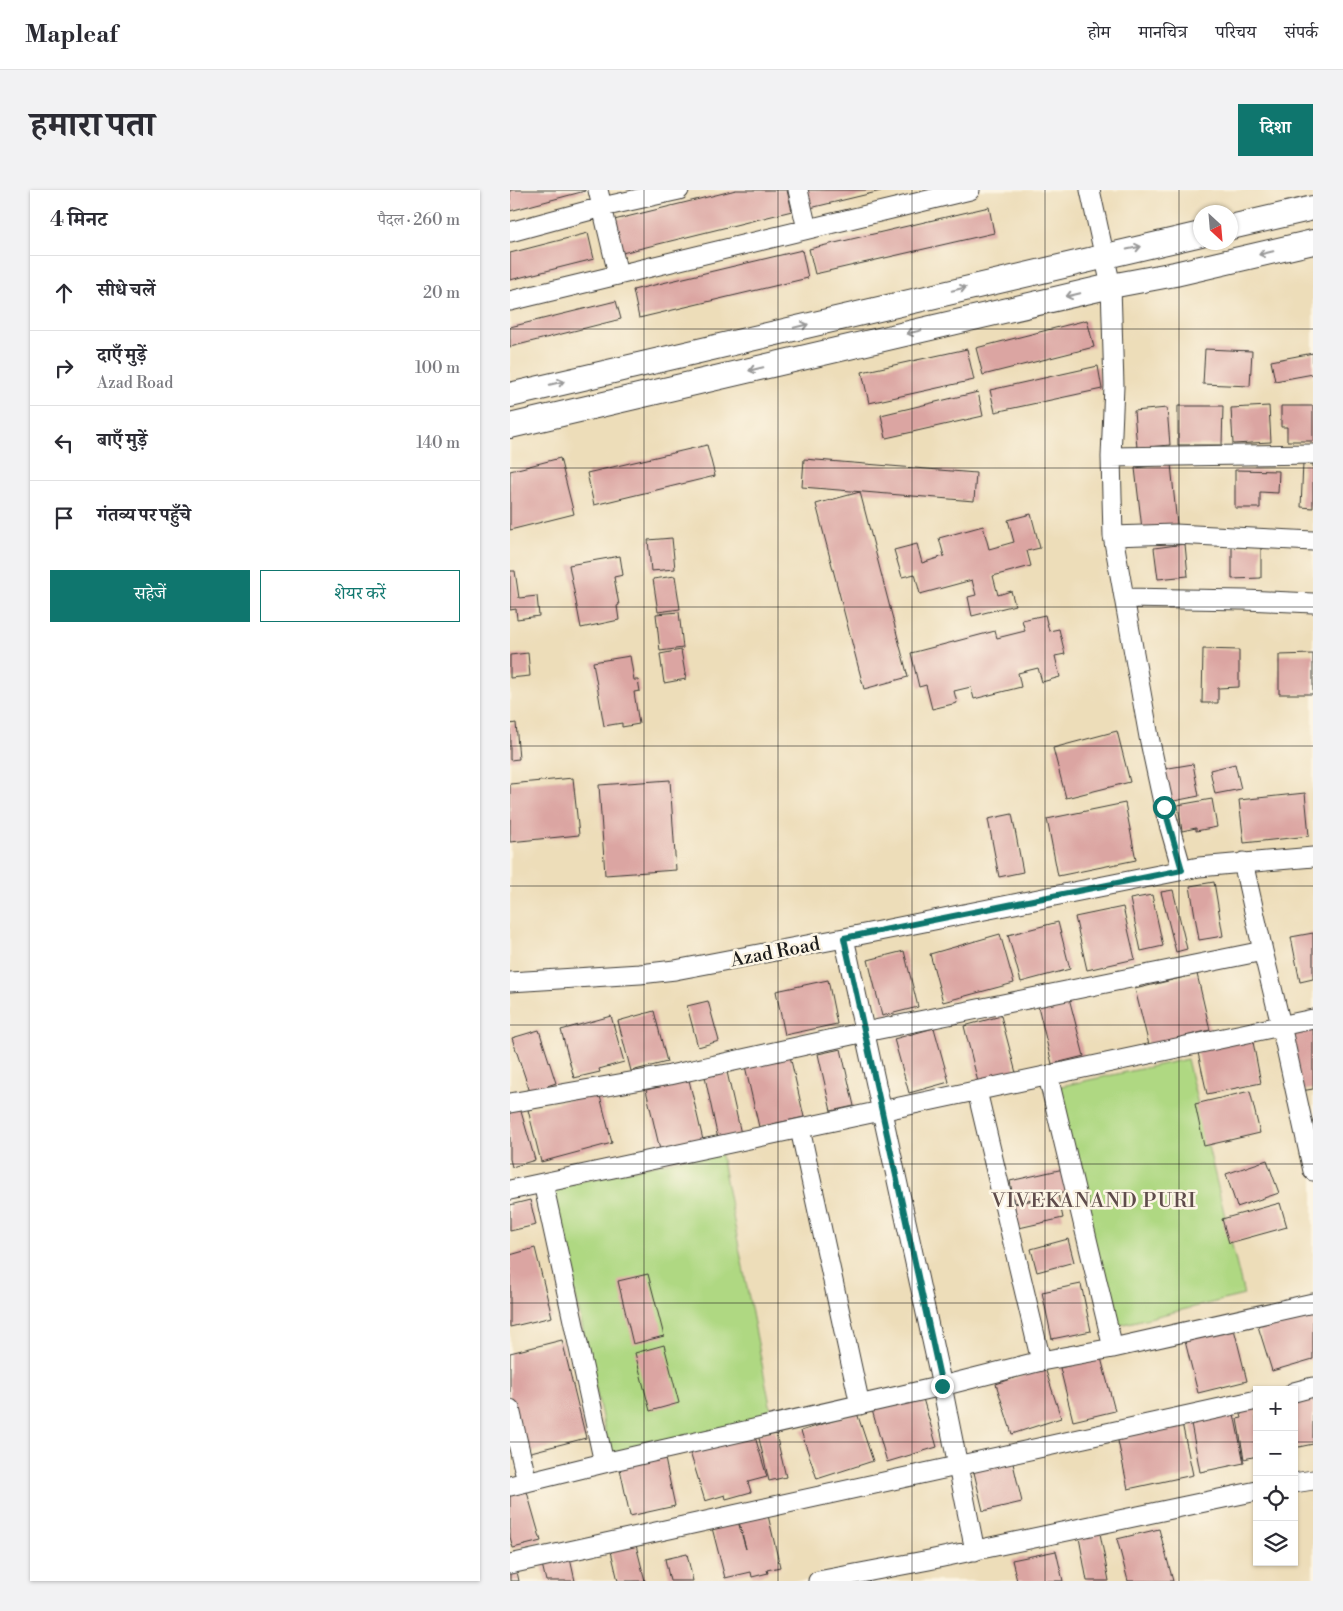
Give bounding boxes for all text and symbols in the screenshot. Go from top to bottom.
text: Mapleaf [25,20,118,50]
text: होम [1088,21,1111,44]
text: मानचित्र [1139,21,1187,44]
text: परिचय [1215,21,1256,44]
text: संपर्क [1284,21,1318,44]
text: हमारा पता [30,104,155,147]
button: दिशा [1238,104,1313,156]
north arrow [1193,205,1238,250]
text: 4 मिनट [50,207,107,233]
text: पैदल · 260 m [378,210,460,230]
one-way arrow [1126,243,1142,252]
one-way arrow [1258,249,1274,258]
text: सीधे चलें [97,278,155,302]
icon: ahead [50,279,78,307]
text: 20 m [423,283,460,303]
one-way arrow [951,284,967,293]
one-way arrow [1065,291,1081,300]
one-way arrow [792,321,808,330]
one-way arrow [907,328,923,337]
text: दाएँ मुड़ें [97,343,147,367]
icon: right [50,354,78,382]
text: 100 m [415,358,460,378]
one-way arrow [749,365,765,374]
text: Azad Road [97,373,173,393]
one-way arrow [549,378,565,387]
text: बाएँ मुड़ें [97,428,147,452]
icon: left [50,429,78,457]
text: 140 m [416,433,460,453]
text: गंतव्य पर पहुँचे [97,503,191,527]
icon: arrive [50,504,78,532]
button: सहेजें [50,570,250,622]
button: शेयर करें [260,570,460,622]
route start [1153,796,1176,819]
street label: Azad Road [727,932,822,973]
district label: VIVEKANAND PURI [990,1189,1197,1214]
route end [931,1375,954,1398]
map controls [1253,1386,1298,1566]
button: + [1253,1386,1298,1431]
button: − [1253,1431,1298,1476]
button: locate [1253,1476,1298,1521]
button: layers [1253,1521,1298,1566]

